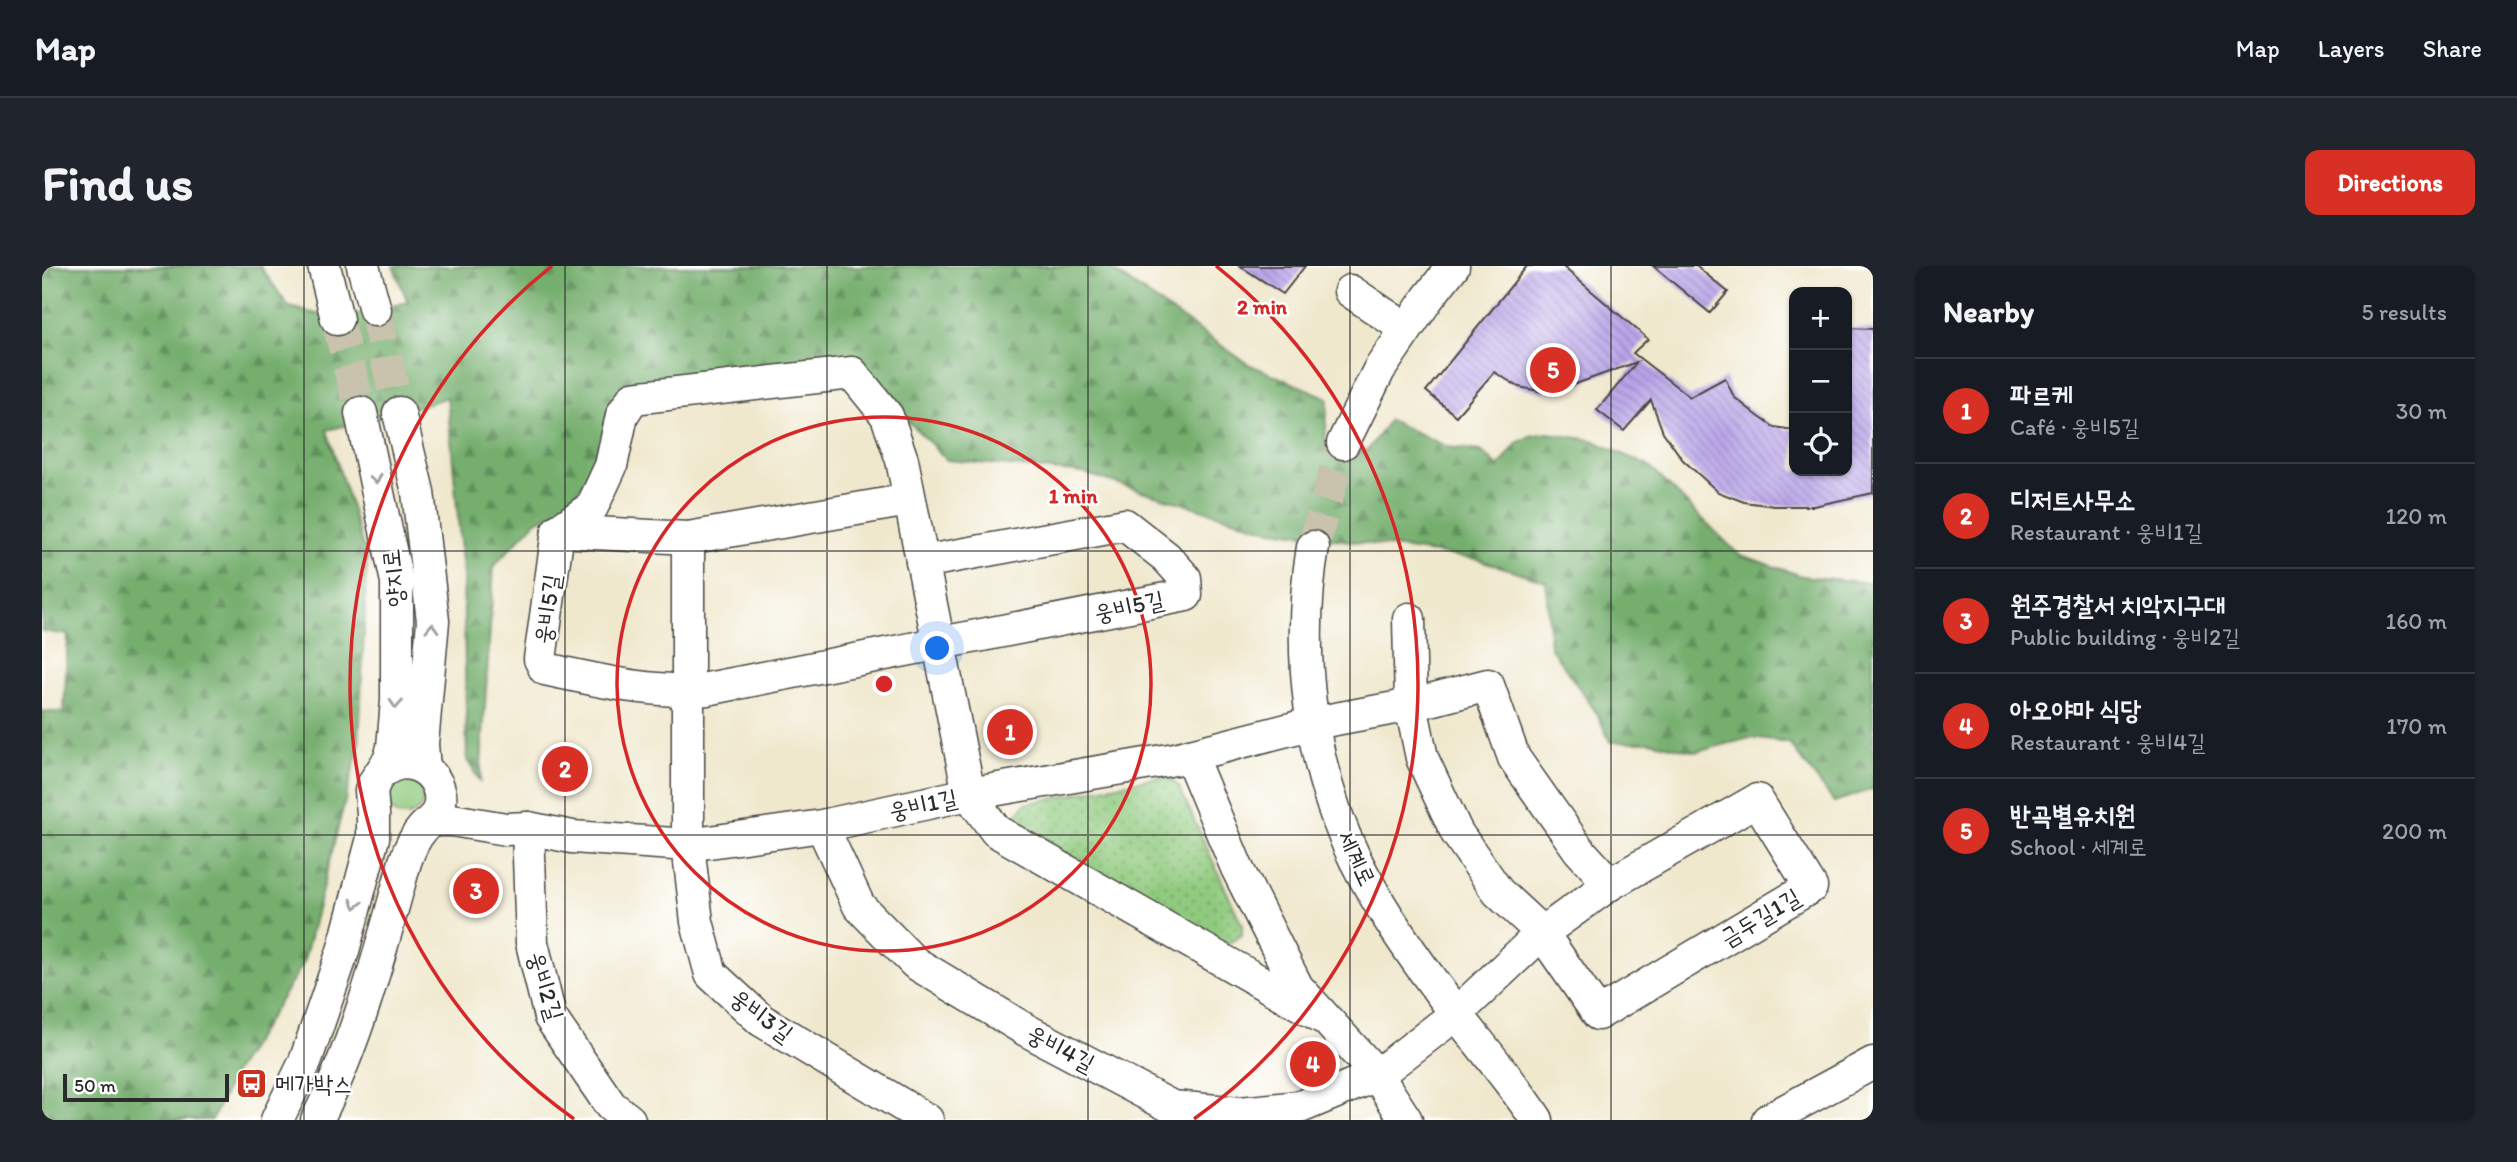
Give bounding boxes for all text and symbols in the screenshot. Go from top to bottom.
text: Map [35,29,96,68]
text: Map [2236,34,2280,63]
text: Layers [2318,34,2385,63]
text: Share [2423,34,2482,63]
button: Directions [2305,150,2475,215]
text: Find us [42,153,193,212]
map controls [1789,287,1852,476]
button: + [1789,287,1852,350]
text: Nearby [1943,293,2034,330]
text: 2 min [1237,294,1288,319]
text: 5 results [2361,298,2447,326]
pin: 5 [1530,344,1576,396]
button: − [1789,350,1852,413]
text: 파르케 [2010,379,2073,411]
text: 1 [1961,397,1971,425]
text: 30 m [2396,397,2447,425]
button: locate [1789,413,1852,476]
text: Café · 웅비5길 [2010,413,2139,441]
one-way arrow [368,473,383,485]
text: 1 min [1049,483,1098,508]
text: 디저트사무소 [2010,484,2136,516]
text: 2 [1960,502,1972,530]
text: 120 m [2386,502,2447,530]
text: Restaurant · 웅비1길 [2010,518,2202,546]
street label: 양지로 [376,548,410,608]
street label: 웅비5길 [528,572,566,646]
street label: 웅비5길 [1091,584,1167,628]
text: 원주경찰서 치악지구대 [2010,589,2225,621]
text: 3 [1960,607,1972,635]
text: 160 m [2385,607,2447,635]
one-way arrow [425,622,440,633]
text: Public building · 웅비2길 [2010,623,2240,651]
your location [920,631,954,665]
centre of rings [872,672,896,696]
text: 아오야마 식당 [2010,694,2141,726]
one-way arrow [389,699,404,710]
pin: 1 [987,706,1033,758]
text: 4 [1959,712,1973,740]
text: 170 m [2386,712,2447,740]
text: Restaurant · 웅비4길 [2010,728,2206,756]
pin: 2 [542,743,588,795]
street label: 웅비1길 [886,783,960,825]
text: 반곡별유치원 [2010,799,2136,831]
text: 5 [1960,817,1972,845]
text: 200 m [2382,817,2447,845]
street label: 세계로 [1332,826,1382,890]
text: School · 세계로 [2010,833,2147,861]
pin: 3 [453,865,499,917]
street label: 금두길1길 [1715,882,1805,952]
one-way arrow [350,898,364,910]
street label: 웅비2길 [522,948,570,1024]
street label: 웅비3길 [725,982,799,1048]
street label: 웅비4길 [1022,1018,1100,1078]
pin: 4 [1290,1038,1336,1090]
bus stop icon: 메가박스 [235,1066,269,1100]
place label: 메가박스 [275,1069,352,1098]
scale bar [63,1071,229,1103]
text: 50 m [74,1074,116,1097]

